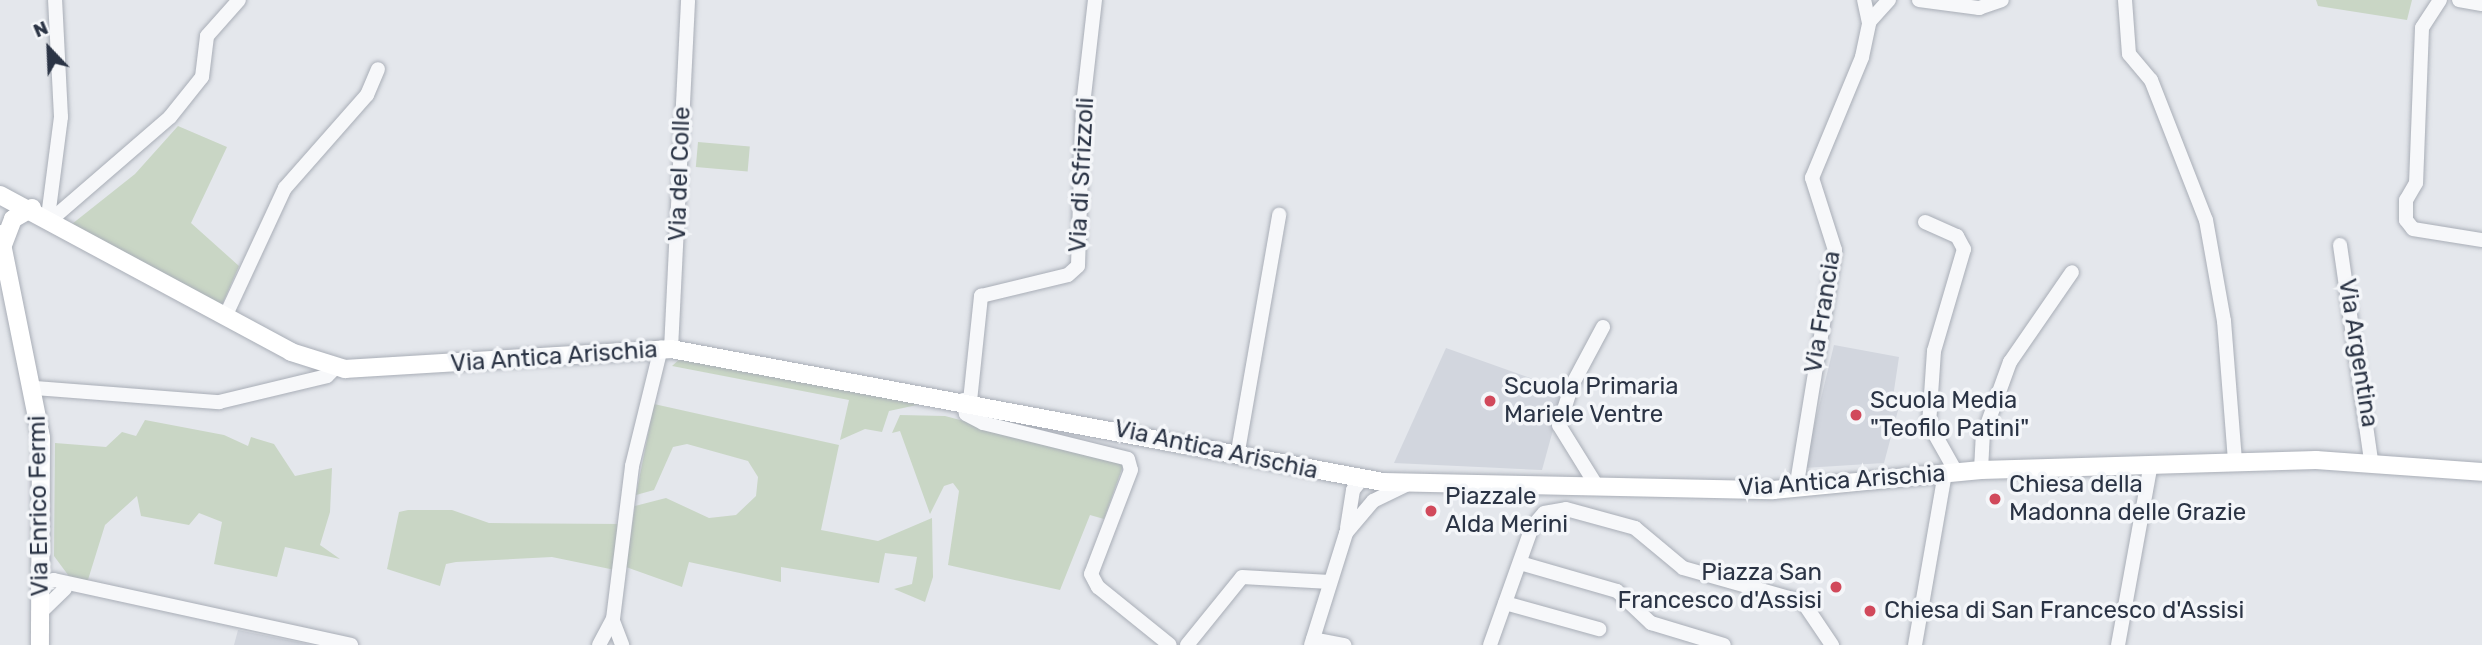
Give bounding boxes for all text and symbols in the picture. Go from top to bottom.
north arrow [14,14,84,84]
text: N [30,16,51,42]
street label: Via di Sfrizzoli [1064,97,1100,253]
street label: Via del Colle [663,106,697,242]
street label: Via Francia [1799,249,1847,375]
street label: Via Argentina [2332,276,2384,430]
street label: Via Antica Arischia [449,335,659,379]
place label: Scuola Primaria Mariele Ventre [1504,373,1678,429]
place label: Scuola Media "Teofilo Patini" [1870,387,2029,443]
marker: Scuola Primaria Mariele Ventre [1482,393,1498,409]
marker: Scuola Media "Teofilo Patini" [1848,407,1864,423]
street label: Via Antica Arischia [1111,414,1321,486]
street label: Via Enrico Fermi [23,415,55,597]
street label: Via Antica Arischia [1737,459,1947,503]
place label: Chiesa della Madonna delle Grazie [2009,471,2246,527]
place label: Piazzale Alda Merini [1445,483,1568,539]
marker: Chiesa della Madonna delle Grazie [1987,491,2003,507]
marker: Piazzale Alda Merini [1423,503,1439,519]
place label: Piazza San Francesco d'Assisi [1617,559,1822,615]
marker: Piazza San Francesco d'Assisi [1828,579,1844,595]
place label: Chiesa di San Francesco d'Assisi [1884,597,2244,625]
marker: Chiesa di San Francesco d'Assisi [1862,603,1878,619]

